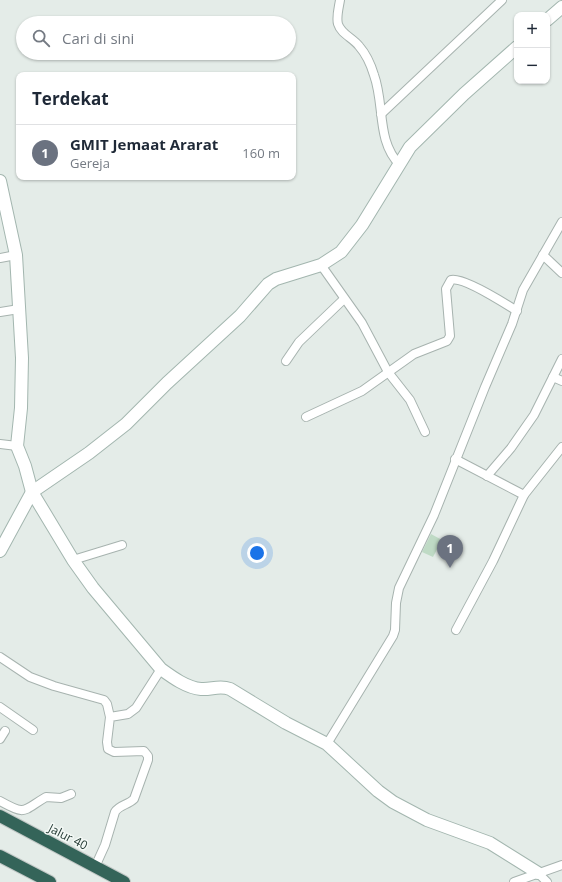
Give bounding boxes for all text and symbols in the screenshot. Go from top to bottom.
map controls [514,12,550,84]
button: + [514,12,550,48]
search box [16,16,296,60]
icon: search [30,27,52,49]
text: Cari di sini [62,28,134,48]
button: − [514,48,550,84]
text: Terdekat [32,87,109,110]
text: GMIT Jemaat Ararat [70,134,218,154]
text: 1 [41,144,49,162]
text: 160 m [242,144,280,162]
text: Gereja [70,154,110,172]
pin: 1 [437,535,463,568]
your location [247,543,267,563]
street label: Jalur 40 [45,819,91,854]

